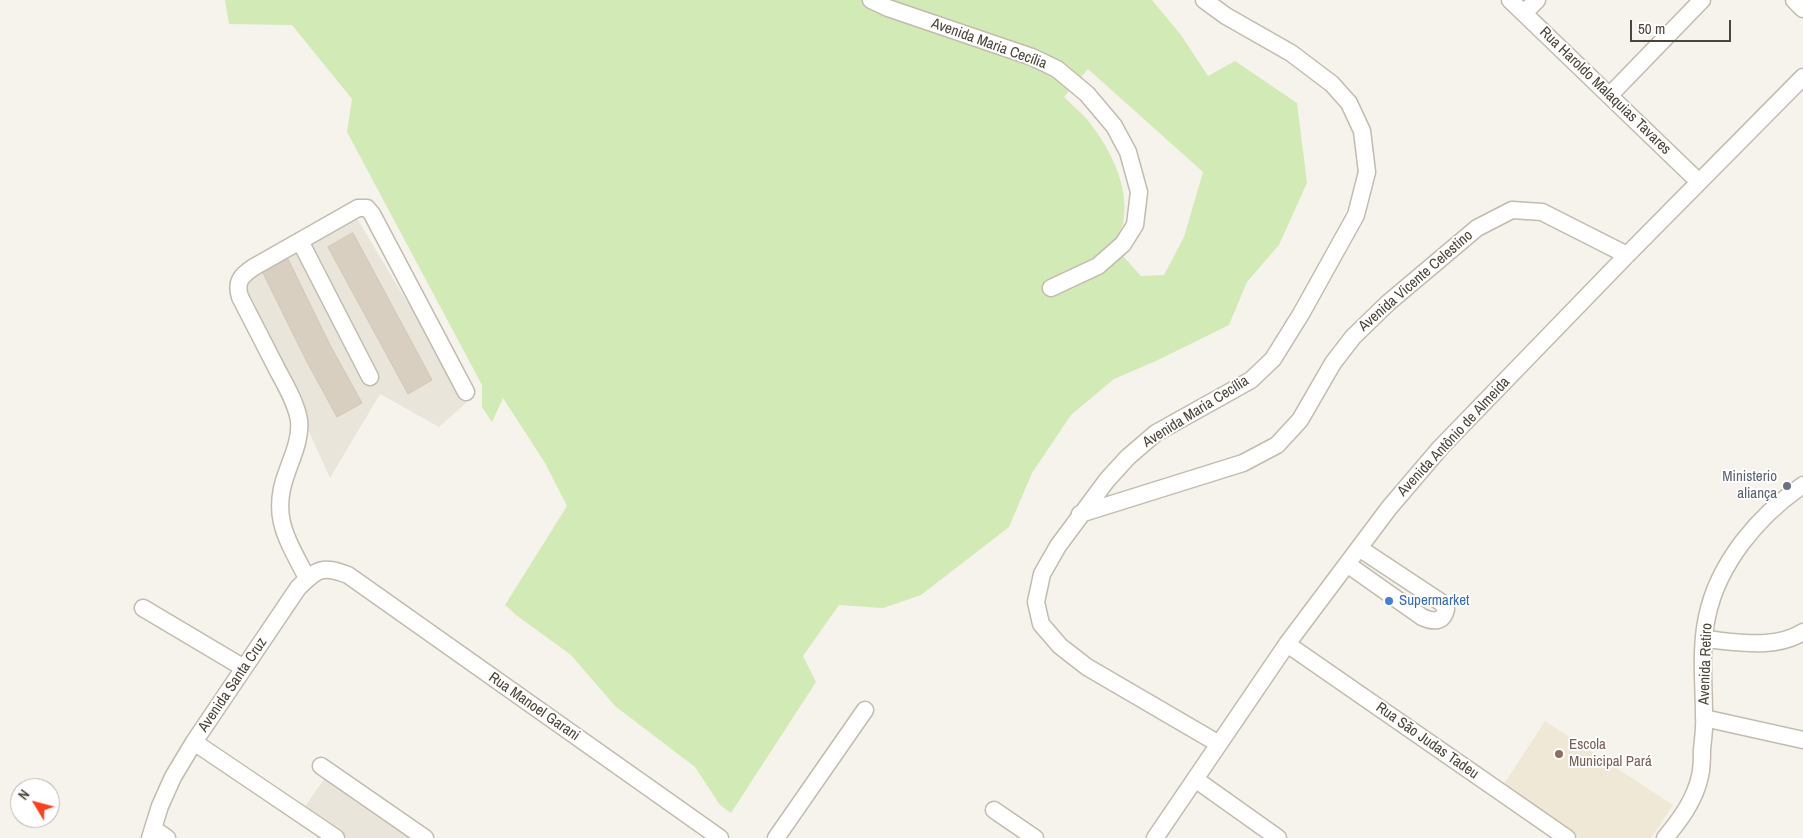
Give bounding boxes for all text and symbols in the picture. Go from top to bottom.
scale bar [1633,10,1734,42]
street label: Avenida Maria Cecília [929,15,1049,73]
text: 50 m [1638,18,1665,39]
street label: Rua Haroldo Malaquias Tavares [1535,23,1675,159]
street label: Avenida Vicente Celestino [1355,227,1477,335]
street label: Avenida Maria Cecília [1140,372,1252,452]
street label: Avenida Antônio de Almeida [1394,374,1514,500]
place label: Ministerio aliança [1722,468,1777,503]
marker: Ministerio aliança [1781,480,1793,492]
place label: Supermarket [1399,592,1469,610]
marker: Supermarket [1383,595,1395,607]
street label: Avenida Retiro [1696,623,1716,705]
street label: Avenida Santa Cruz [195,634,271,736]
street label: Rua Manoel Garani [485,669,583,745]
street label: Rua São Judas Tadeu [1372,699,1482,783]
place label: Escola Municipal Pará [1569,736,1652,771]
marker: Escola Municipal Pará [1553,748,1565,760]
north arrow [10,778,60,828]
text: N [14,786,33,803]

